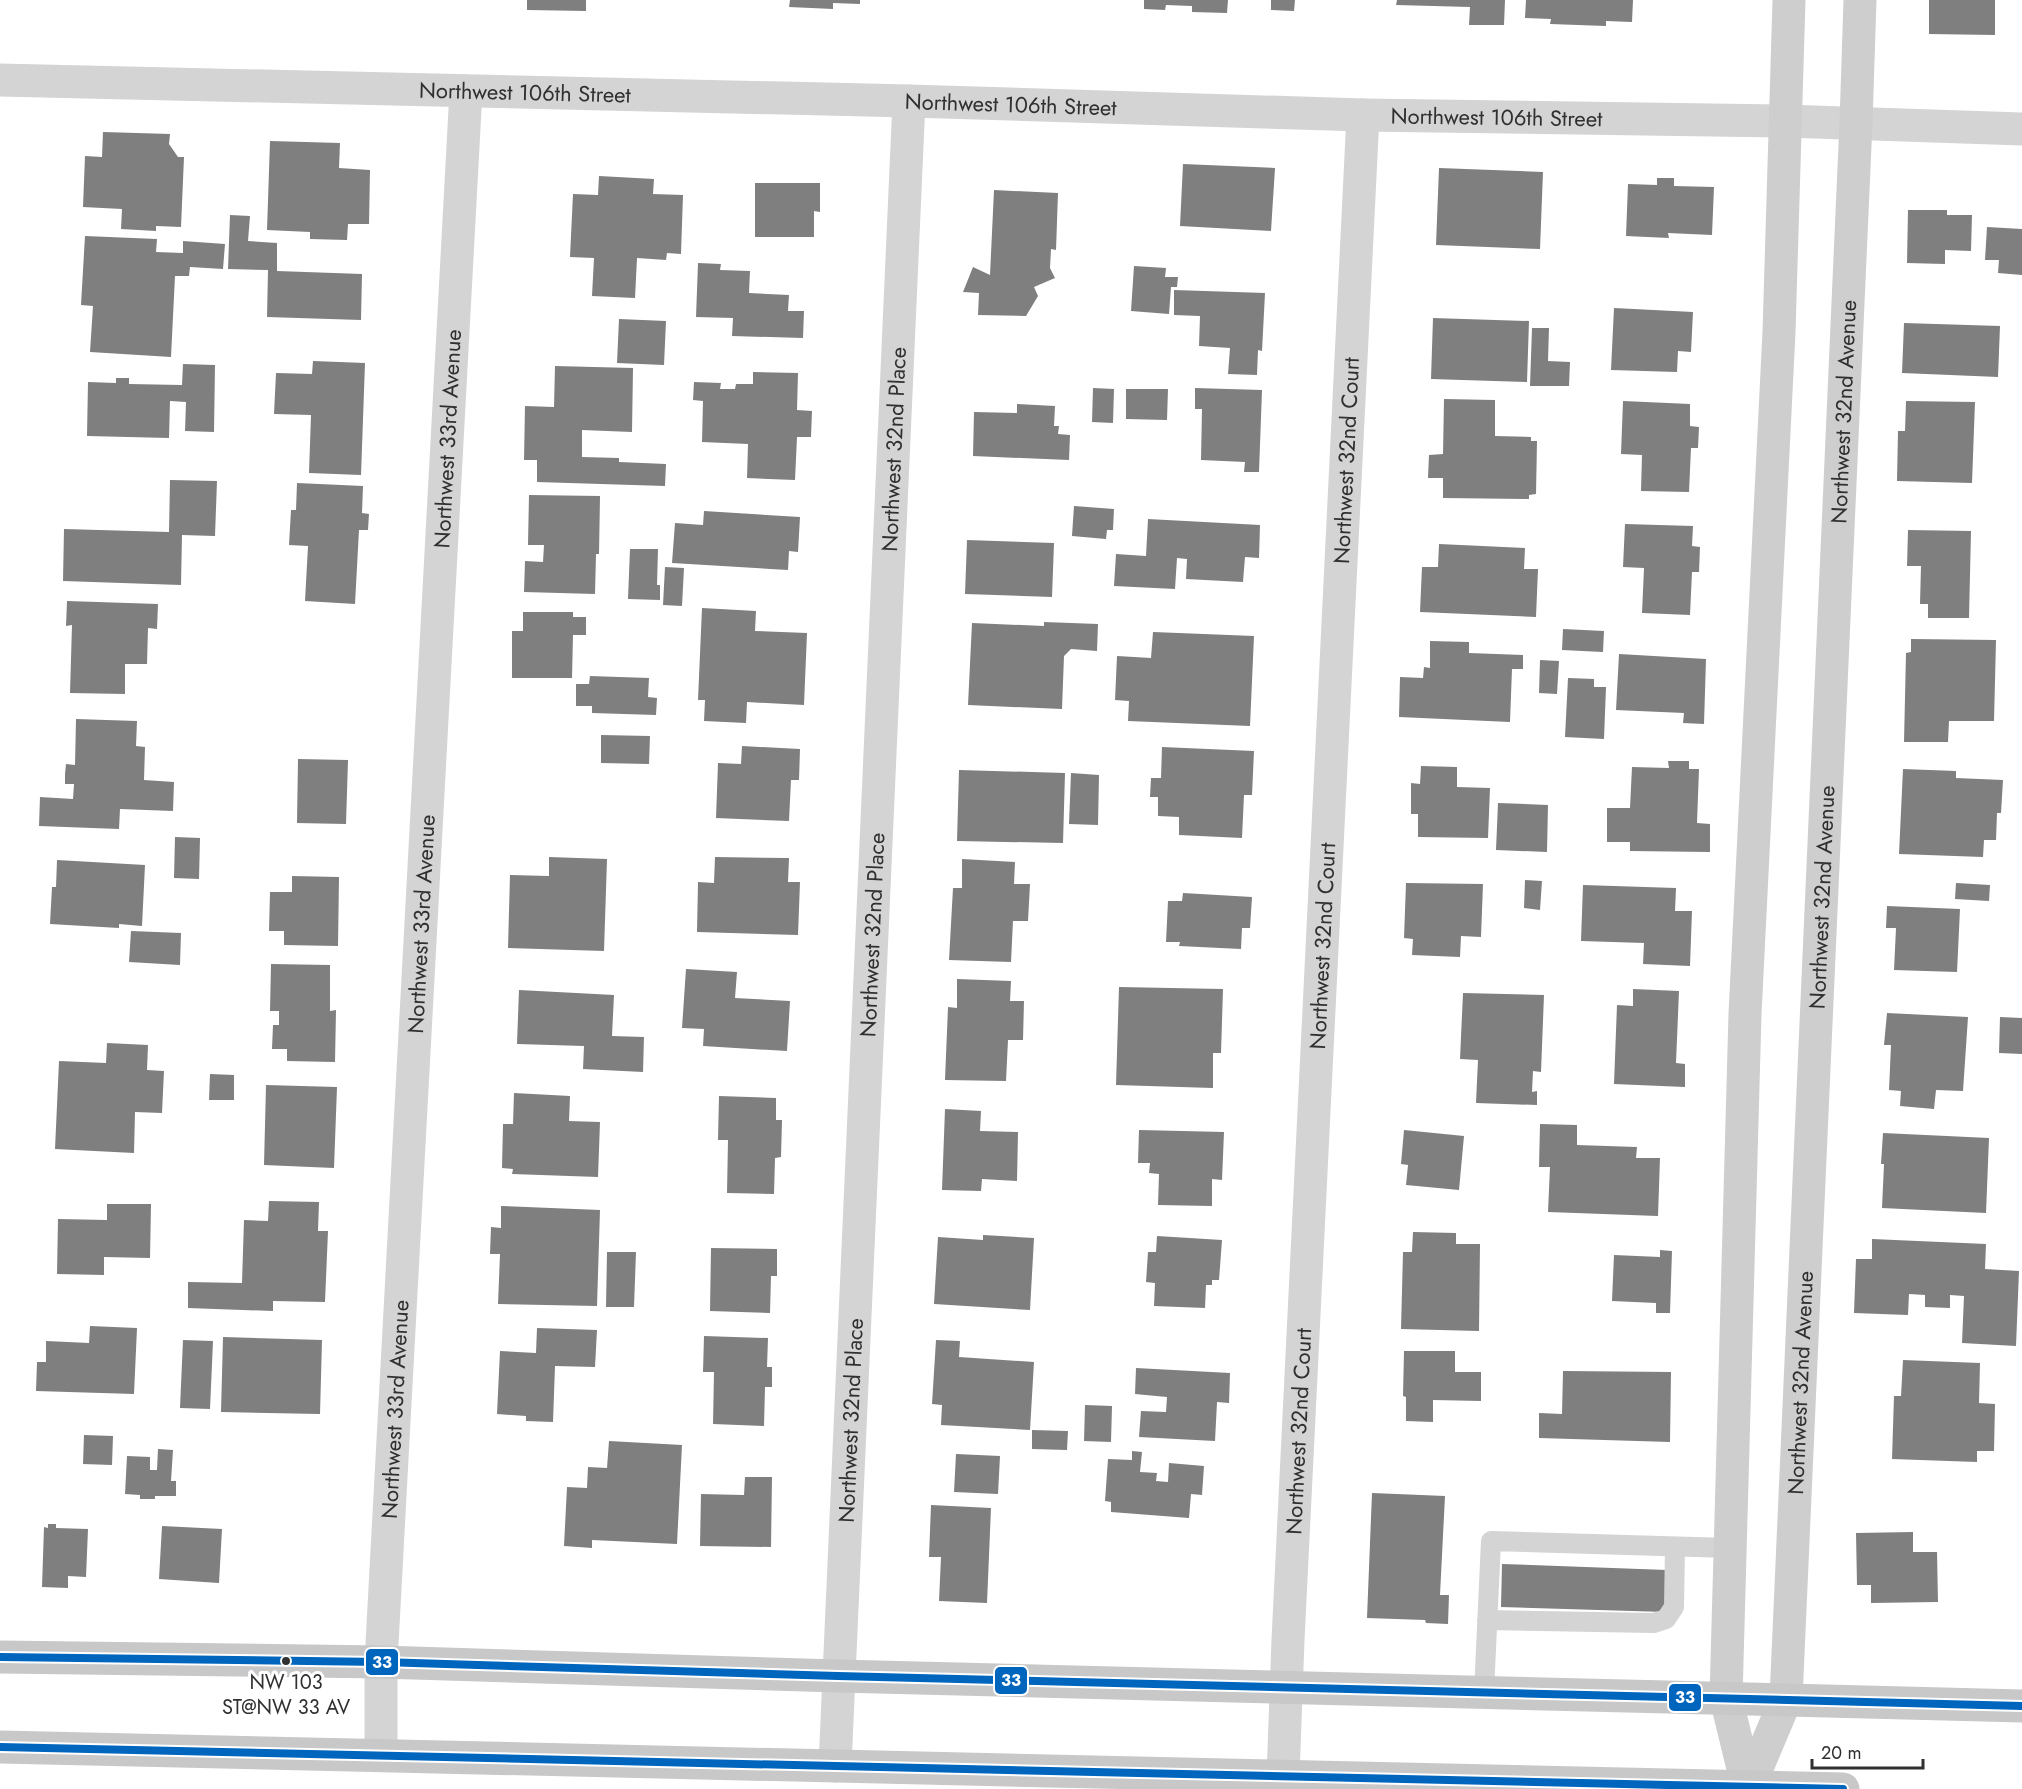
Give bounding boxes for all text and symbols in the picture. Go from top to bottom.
street label: Northwest 106th Street [419,74,632,111]
street label: Northwest 106th Street [904,85,1118,123]
street label: Northwest 106th Street [1390,99,1603,134]
street label: Northwest 32nd Avenue [1822,299,1864,524]
street label: Northwest 33rd Avenue [425,328,469,549]
street label: Northwest 32nd Place [873,346,914,552]
street label: Northwest 32nd Court [1325,356,1367,565]
street label: Northwest 32nd Avenue [1801,785,1843,1010]
street label: Northwest 33rd Avenue [399,814,443,1035]
street label: Northwest 32nd Place [851,832,892,1038]
street label: Northwest 32nd Court [1301,841,1343,1050]
street label: Northwest 32nd Avenue [1779,1270,1821,1495]
street label: Northwest 33rd Avenue [373,1299,417,1520]
street label: Northwest 32nd Place [830,1317,871,1523]
street label: Northwest 32nd Court [1277,1327,1319,1535]
line badge: 33 [365,1648,399,1676]
text: 33 [372,1651,392,1674]
marker: NW 103 ST@NW 33 AV [280,1655,292,1667]
line badge: 33 [994,1666,1028,1695]
place label: NW 103 ST@NW 33 AV [222,1668,351,1722]
text: 33 [1001,1669,1021,1692]
line badge: 33 [1668,1683,1702,1712]
text: 33 [1675,1686,1695,1709]
scale bar [1812,1732,1923,1770]
text: 20 m [1821,1740,1861,1766]

